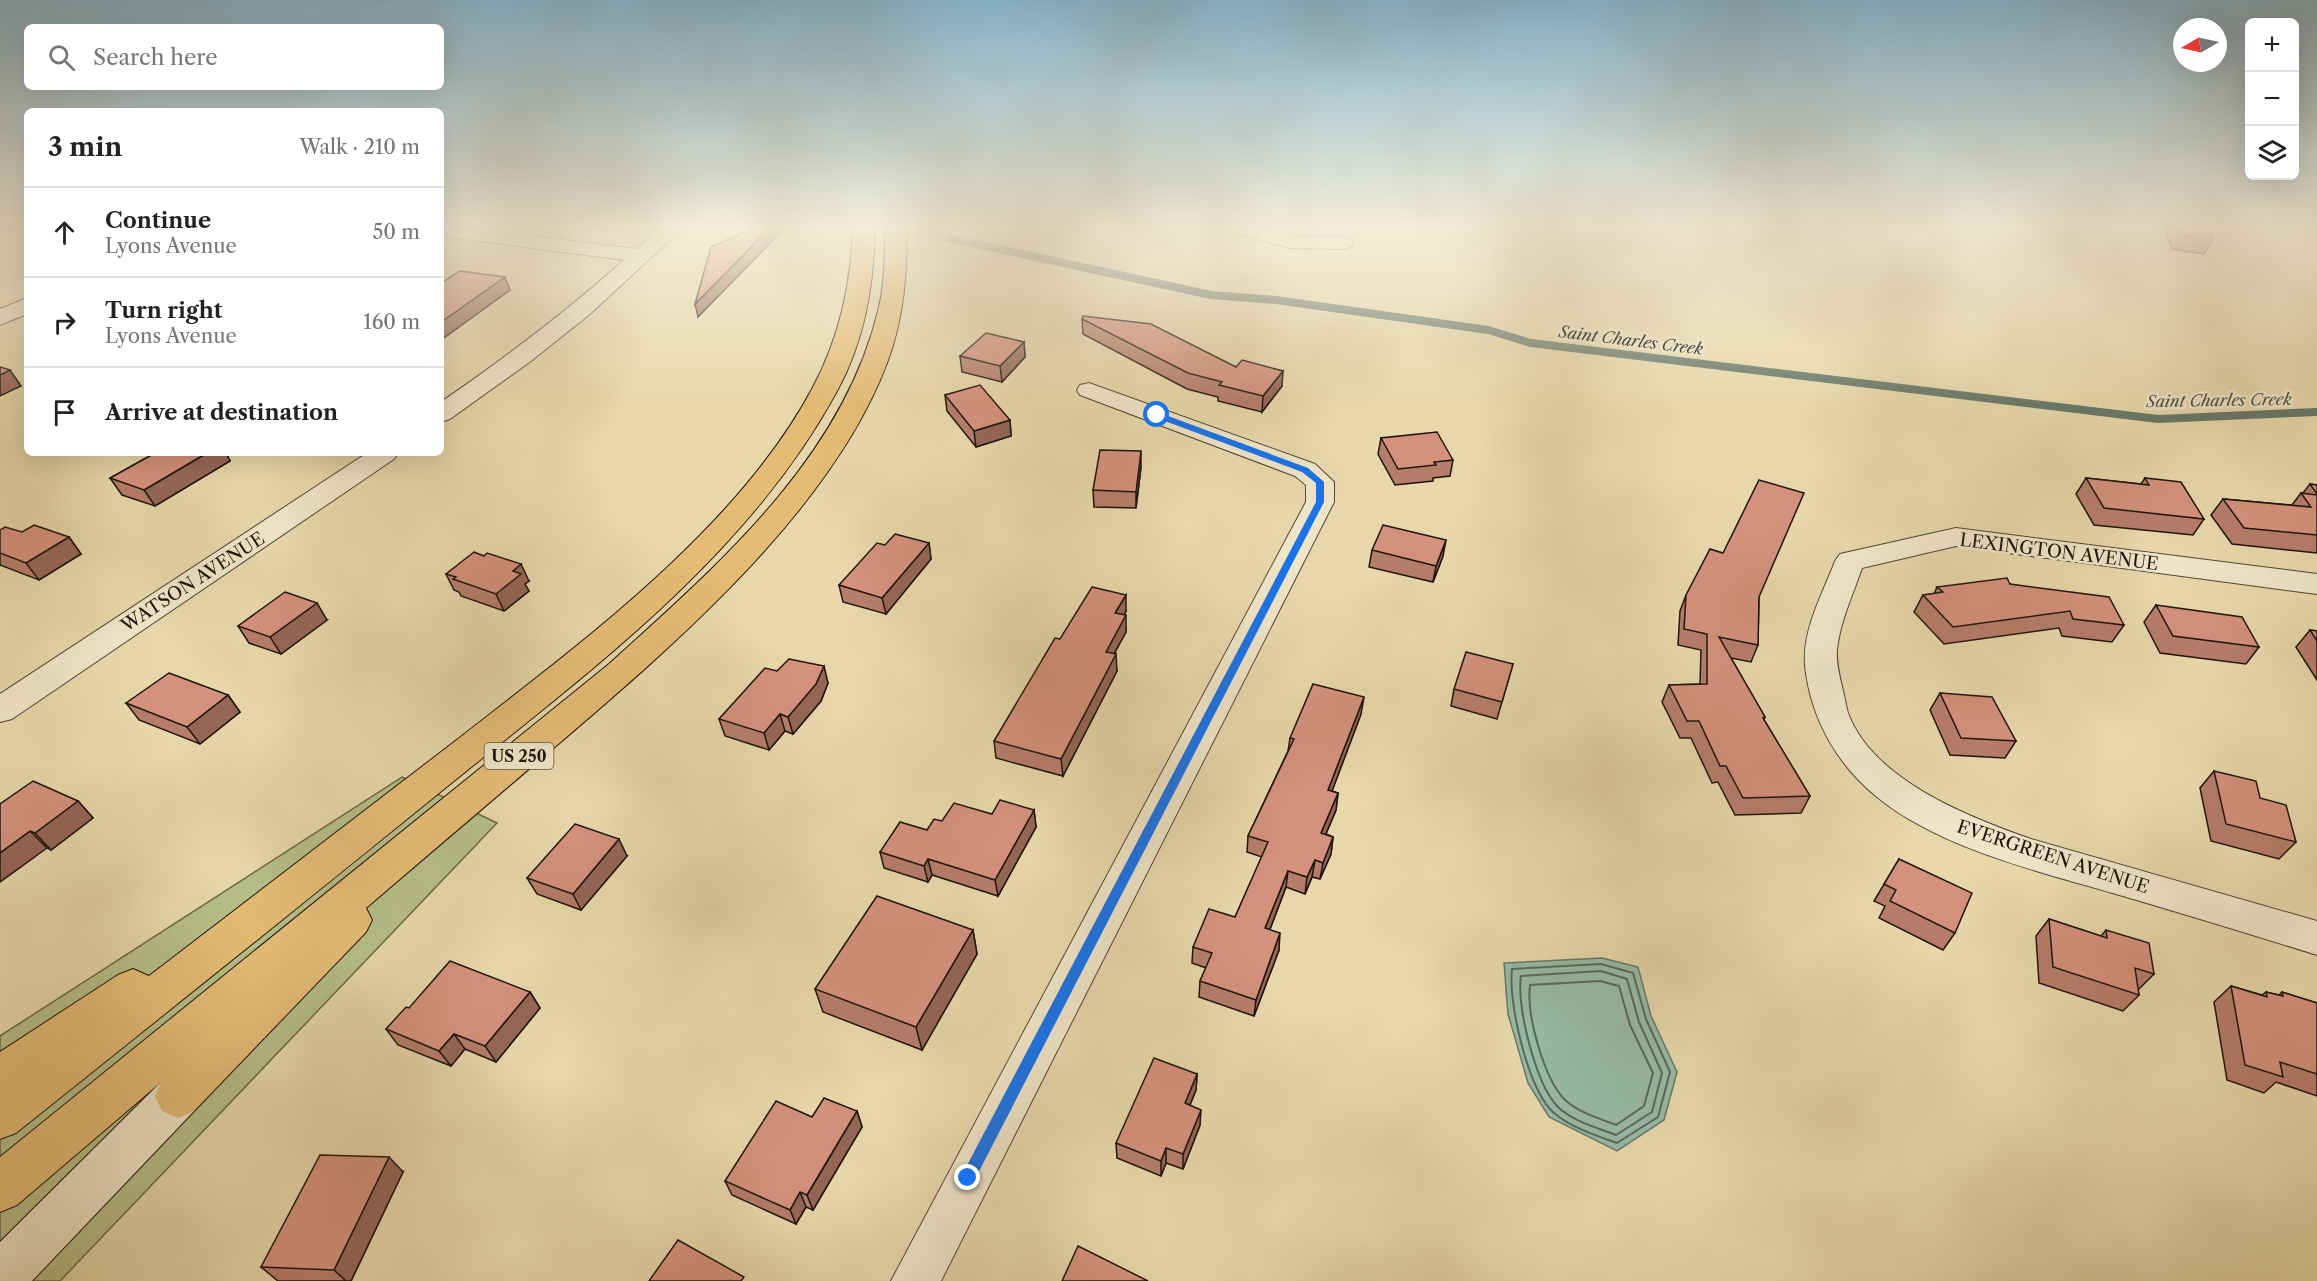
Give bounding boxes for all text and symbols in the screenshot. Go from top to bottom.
north arrow [2173,18,2227,72]
map controls [2245,18,2299,180]
button: + [2245,18,2299,72]
search box [24,24,444,90]
icon: search [45,41,78,74]
text: Search here [93,44,218,71]
button: − [2245,72,2299,126]
button: layers [2245,126,2299,180]
text: 3 min [48,131,122,163]
text: Walk · 210 m [299,135,420,159]
text: Continue [105,207,211,234]
icon: ahead [48,216,81,249]
text: 50 m [373,220,420,244]
text: Lyons Avenue [105,234,237,258]
text: Turn right [105,297,223,324]
icon: right [48,306,81,339]
text: 160 m [363,310,420,334]
water label: Saint Charles Creek [1557,321,1705,359]
text: Lyons Avenue [105,324,237,348]
water label: Saint Charles Creek [2145,389,2292,411]
icon: arrive [48,396,81,429]
text: Arrive at destination [105,399,338,426]
route start [1143,401,1169,427]
street label: WATSON AVENUE [116,527,269,637]
street label: LEXINGTON AVENUE [1958,529,2160,575]
road number: US 250 [484,743,554,769]
street label: EVERGREEN AVENUE [1954,816,2152,898]
route end [954,1164,980,1190]

